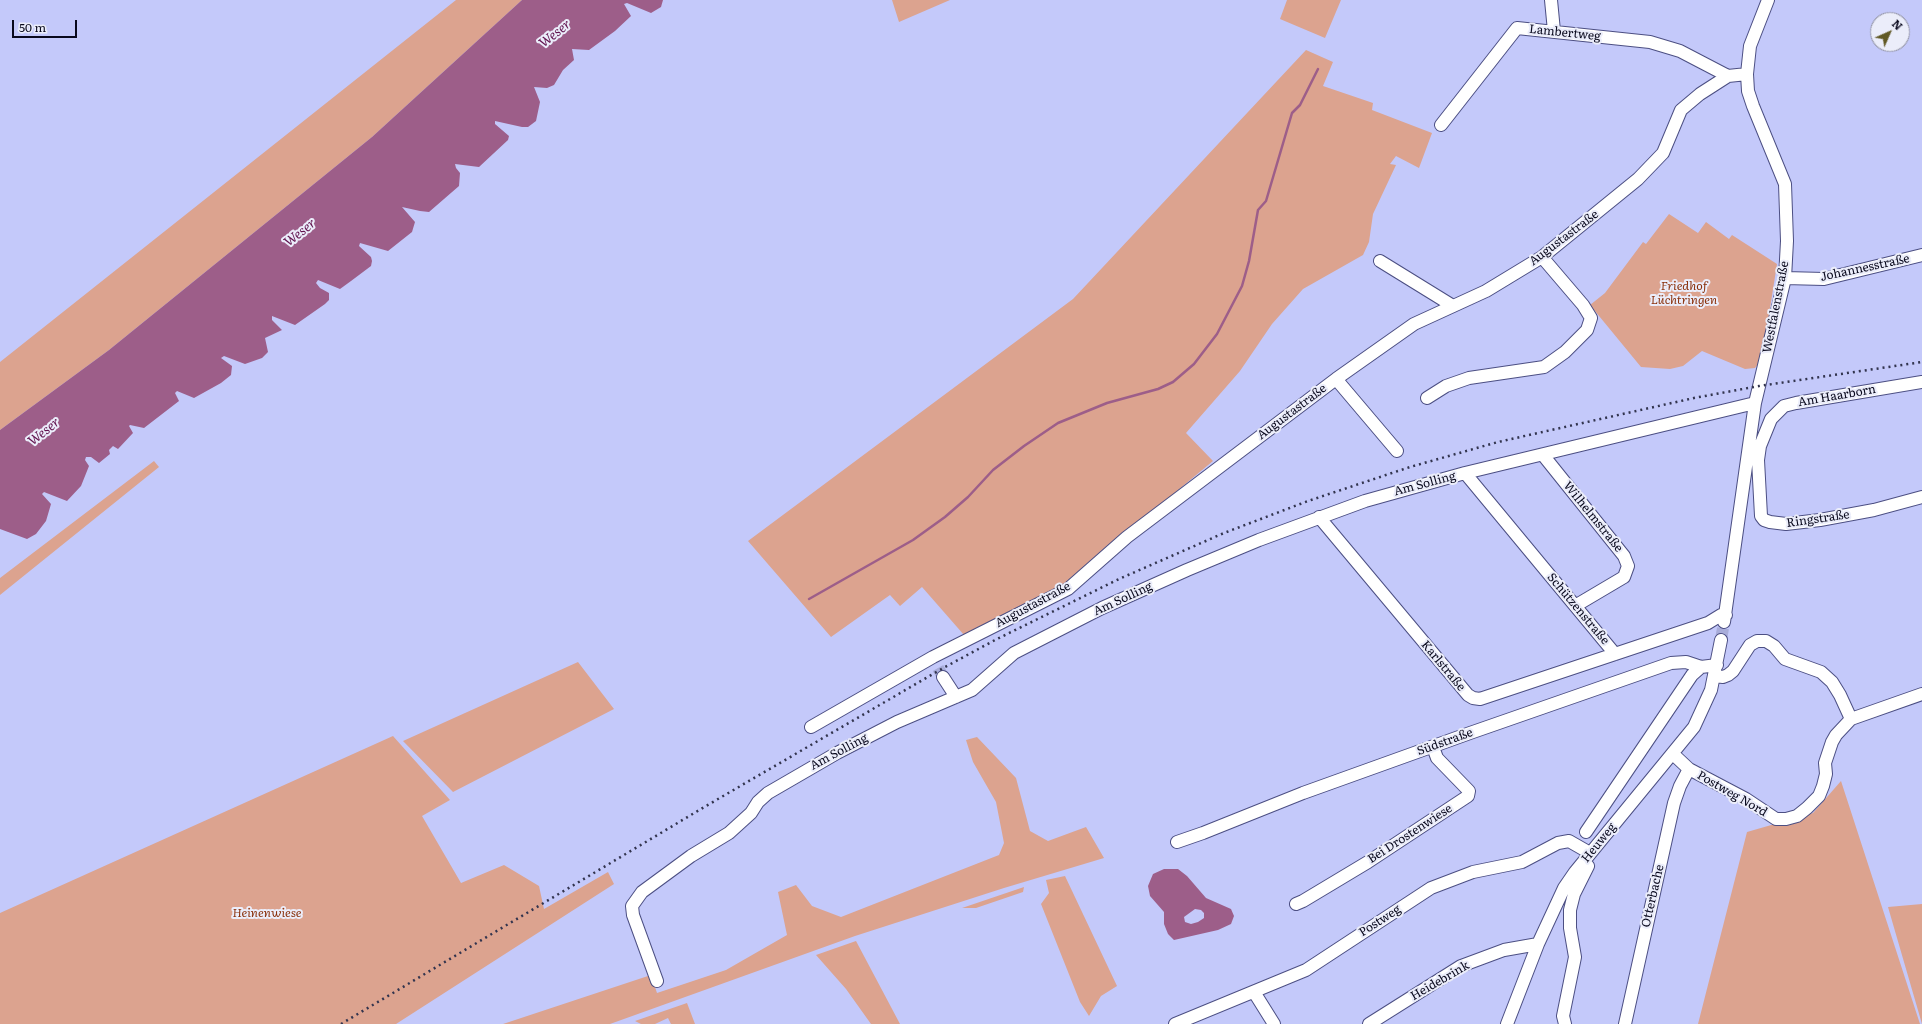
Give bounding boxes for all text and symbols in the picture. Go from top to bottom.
scale bar [14,12,79,38]
north arrow [1870,12,1910,52]
text: N [1889,15,1907,33]
water label: Weser [536,17,574,51]
text: 50 m [19,18,46,36]
street label: Lambertweg [1528,22,1602,44]
street label: Augustastraße [1527,207,1601,269]
water label: Weser [281,216,319,250]
street label: Johannesstraße [1819,252,1911,284]
street label: Westfalenstraße [1760,260,1792,354]
park label: Friedhof Lüchtringen [1651,279,1717,307]
street label: Augustastraße [1255,381,1329,443]
street label: Am Haarborn [1797,382,1877,410]
water label: Weser [25,415,63,449]
street label: Am Solling [1393,469,1457,499]
street label: Wilhelmstraße [1560,479,1626,555]
street label: Ringstraße [1786,507,1850,531]
street label: Schützenstraße [1544,570,1612,648]
street label: Augustastraße [993,579,1073,631]
street label: Am Solling [1091,579,1155,619]
street label: Karlstraße [1418,638,1468,694]
street label: Südstraße [1415,725,1475,759]
street label: Am Solling [808,731,870,773]
street label: Postweg Nord [1694,768,1770,820]
street label: Bei Drostenwiese [1365,801,1455,867]
street label: Heuweg [1579,820,1619,866]
street label: Otterbache [1639,863,1667,929]
street label: Postweg [1356,902,1404,940]
park label: Heinenwiese [232,906,302,920]
street label: Heidebrink [1408,958,1472,1004]

